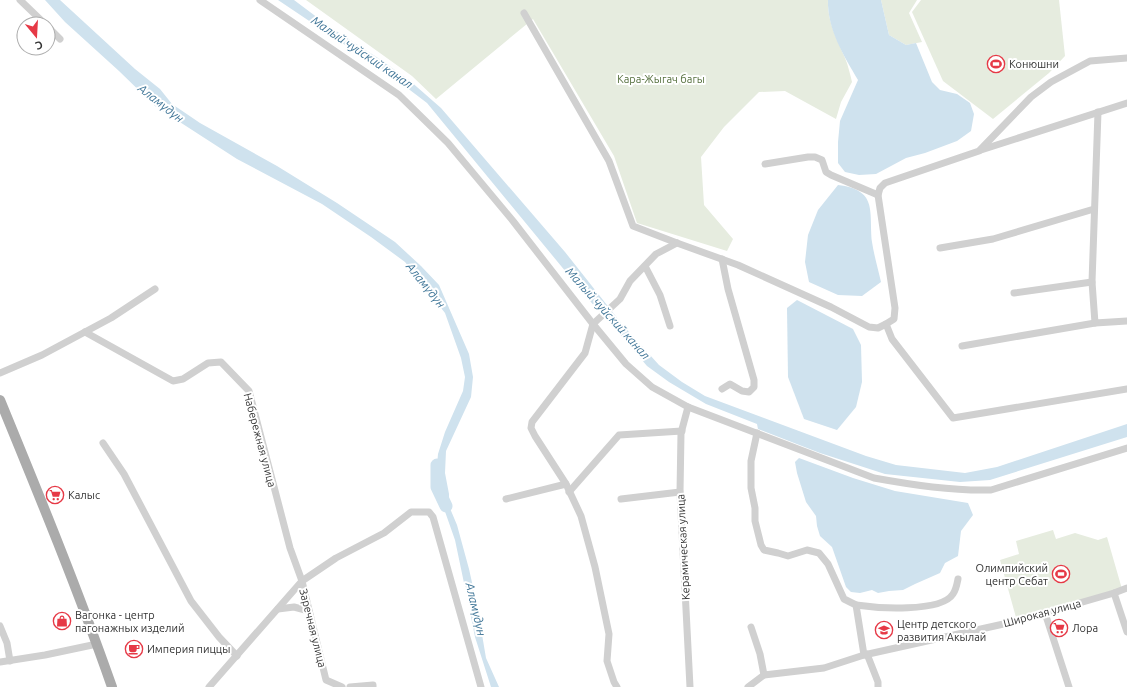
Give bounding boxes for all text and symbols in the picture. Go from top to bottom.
water label: Малый чуйский канал [309,13,415,91]
north arrow [16,16,56,56]
text: С [34,39,44,52]
sports icon: Конюшни [986,54,1006,74]
place label: Конюшни [1009,58,1059,70]
park label: Кара-Жыгач багы [617,73,705,85]
water label: Аламүдүн [135,81,187,125]
water label: Аламүдүн [403,259,448,310]
water label: Малый чуйский канал [563,264,653,362]
street label: Набережная улица [242,392,278,488]
supermarket icon: Калыс [45,485,65,505]
place label: Калыс [68,489,100,501]
street label: Керамическая улица [674,494,692,600]
place label: Олимпийский центр Себат [976,562,1048,587]
sports icon: Олимпийский центр Себат [1051,564,1071,584]
water label: Аламүдүн [463,580,488,637]
street label: Заречная улица [297,587,329,669]
street label: Широкая улица [1002,597,1082,629]
place label: Вагонка - центр пагонажных изделий [75,609,185,634]
shop icon: Вагонка - центр пагонажных изделий [52,611,72,631]
place label: Центр детского развития Акылай [897,618,986,643]
supermarket icon: Лора [1049,618,1069,638]
school or university icon: Центр детского развития Акылай [874,620,894,640]
place label: Лора [1072,622,1098,634]
cafe icon: Империя пиццы [124,639,144,659]
place label: Империя пиццы [147,643,230,655]

